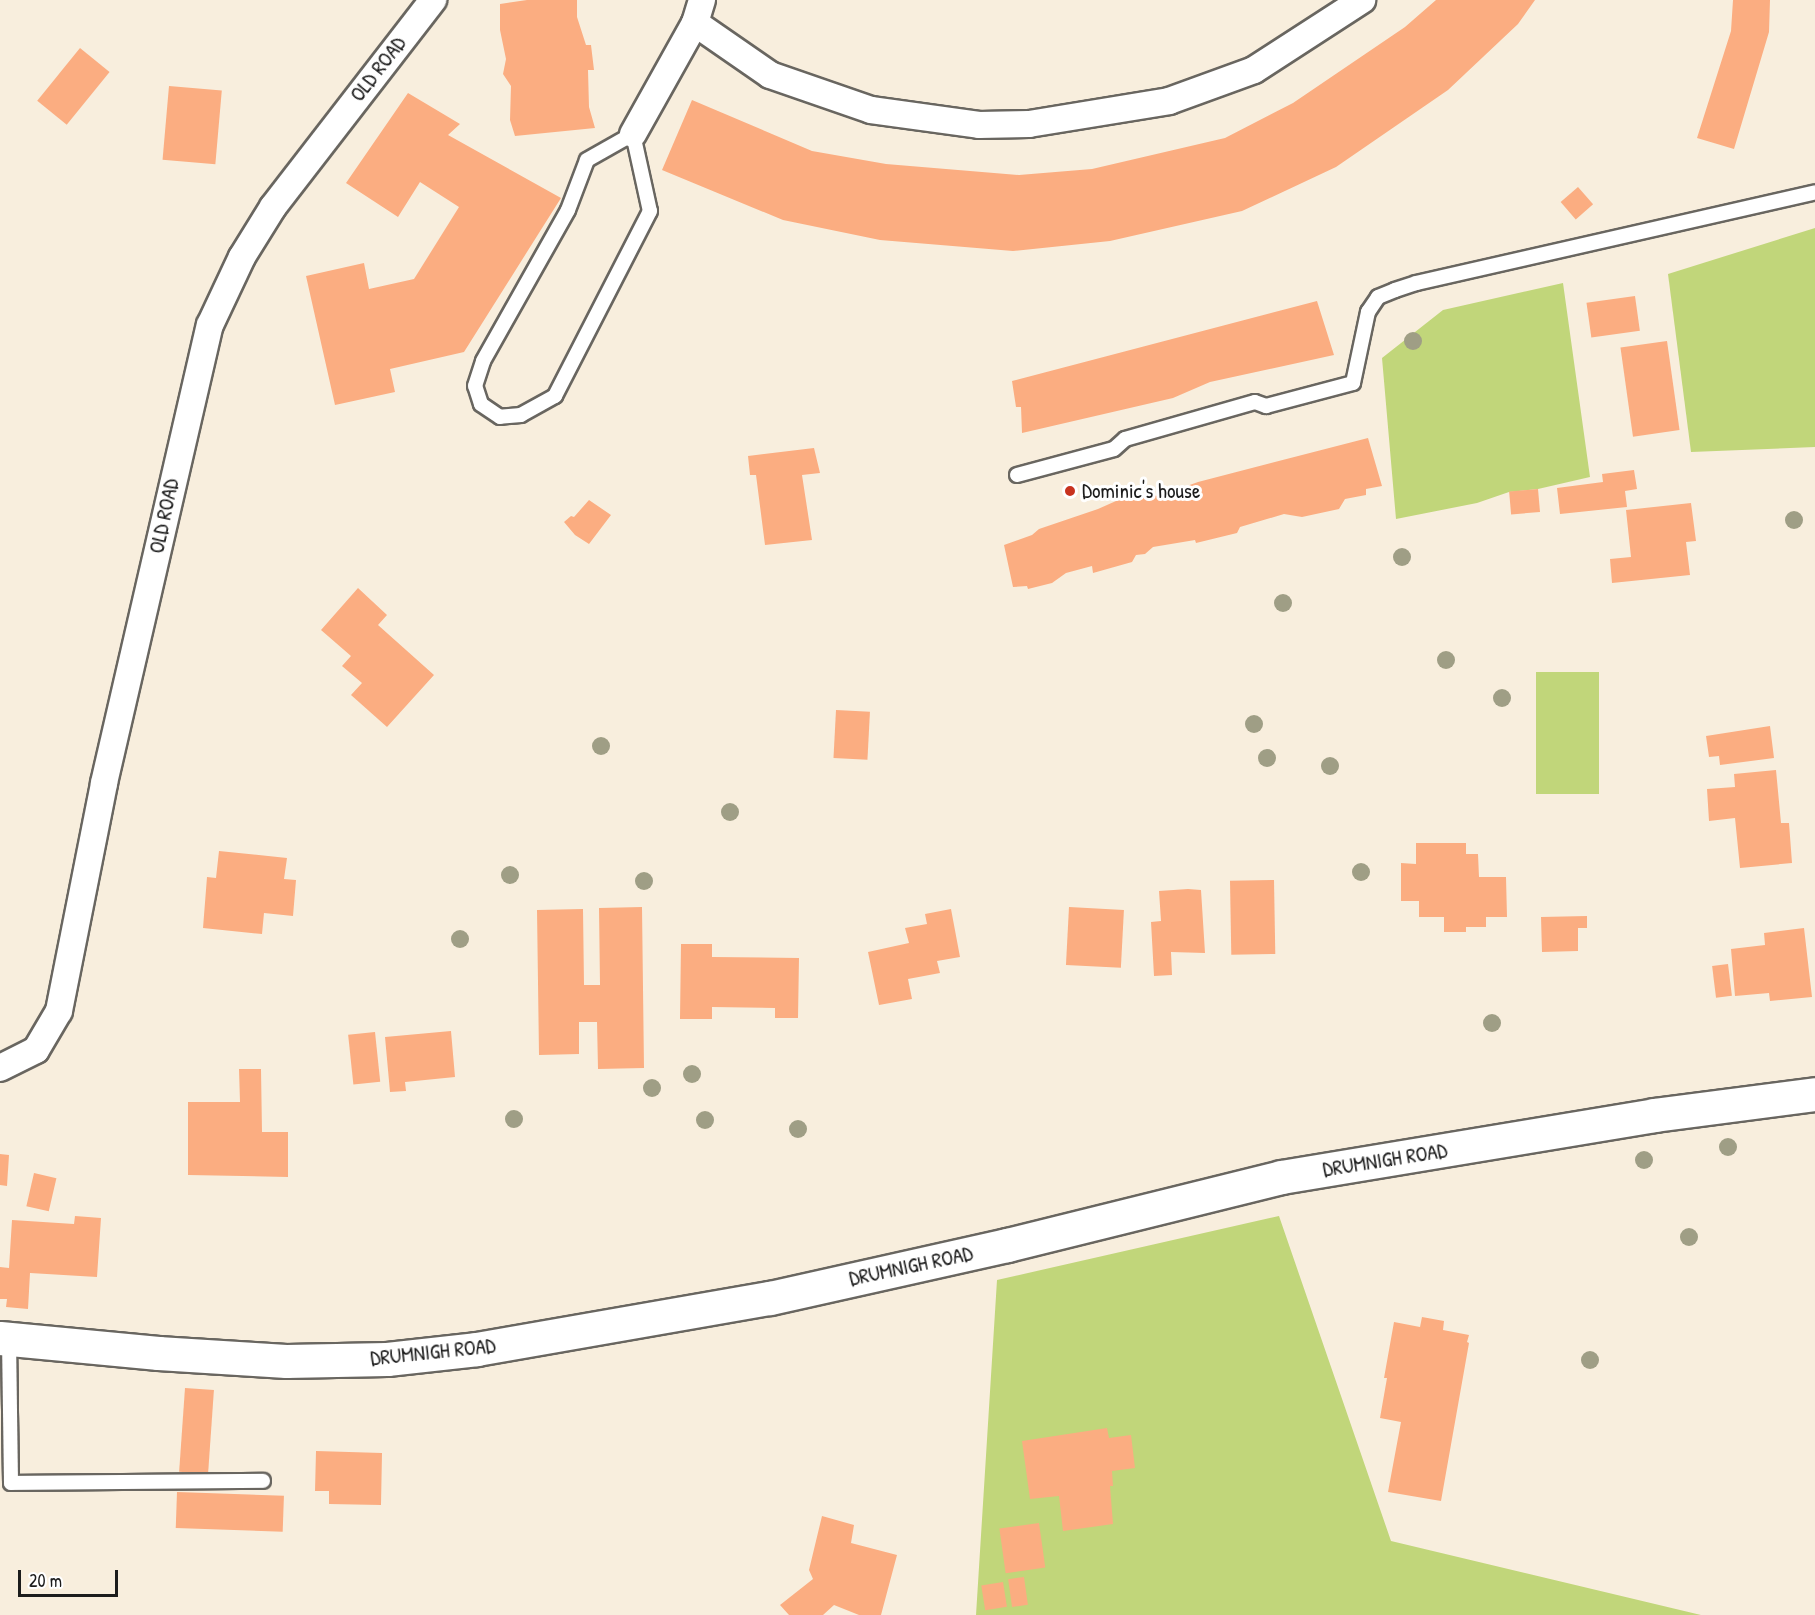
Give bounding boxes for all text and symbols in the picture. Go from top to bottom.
street label: OLD ROAD [345,31,411,107]
street label: OLD ROAD [144,476,184,556]
place label: Dominic's house [1082,478,1200,504]
marker: Dominic's house [1063,484,1077,498]
street label: DRUMNIGH ROAD [1321,1138,1449,1182]
street label: DRUMNIGH ROAD [847,1241,975,1291]
street label: DRUMNIGH ROAD [369,1333,497,1371]
scale bar [21,1558,122,1596]
text: 20 m [29,1568,62,1593]

